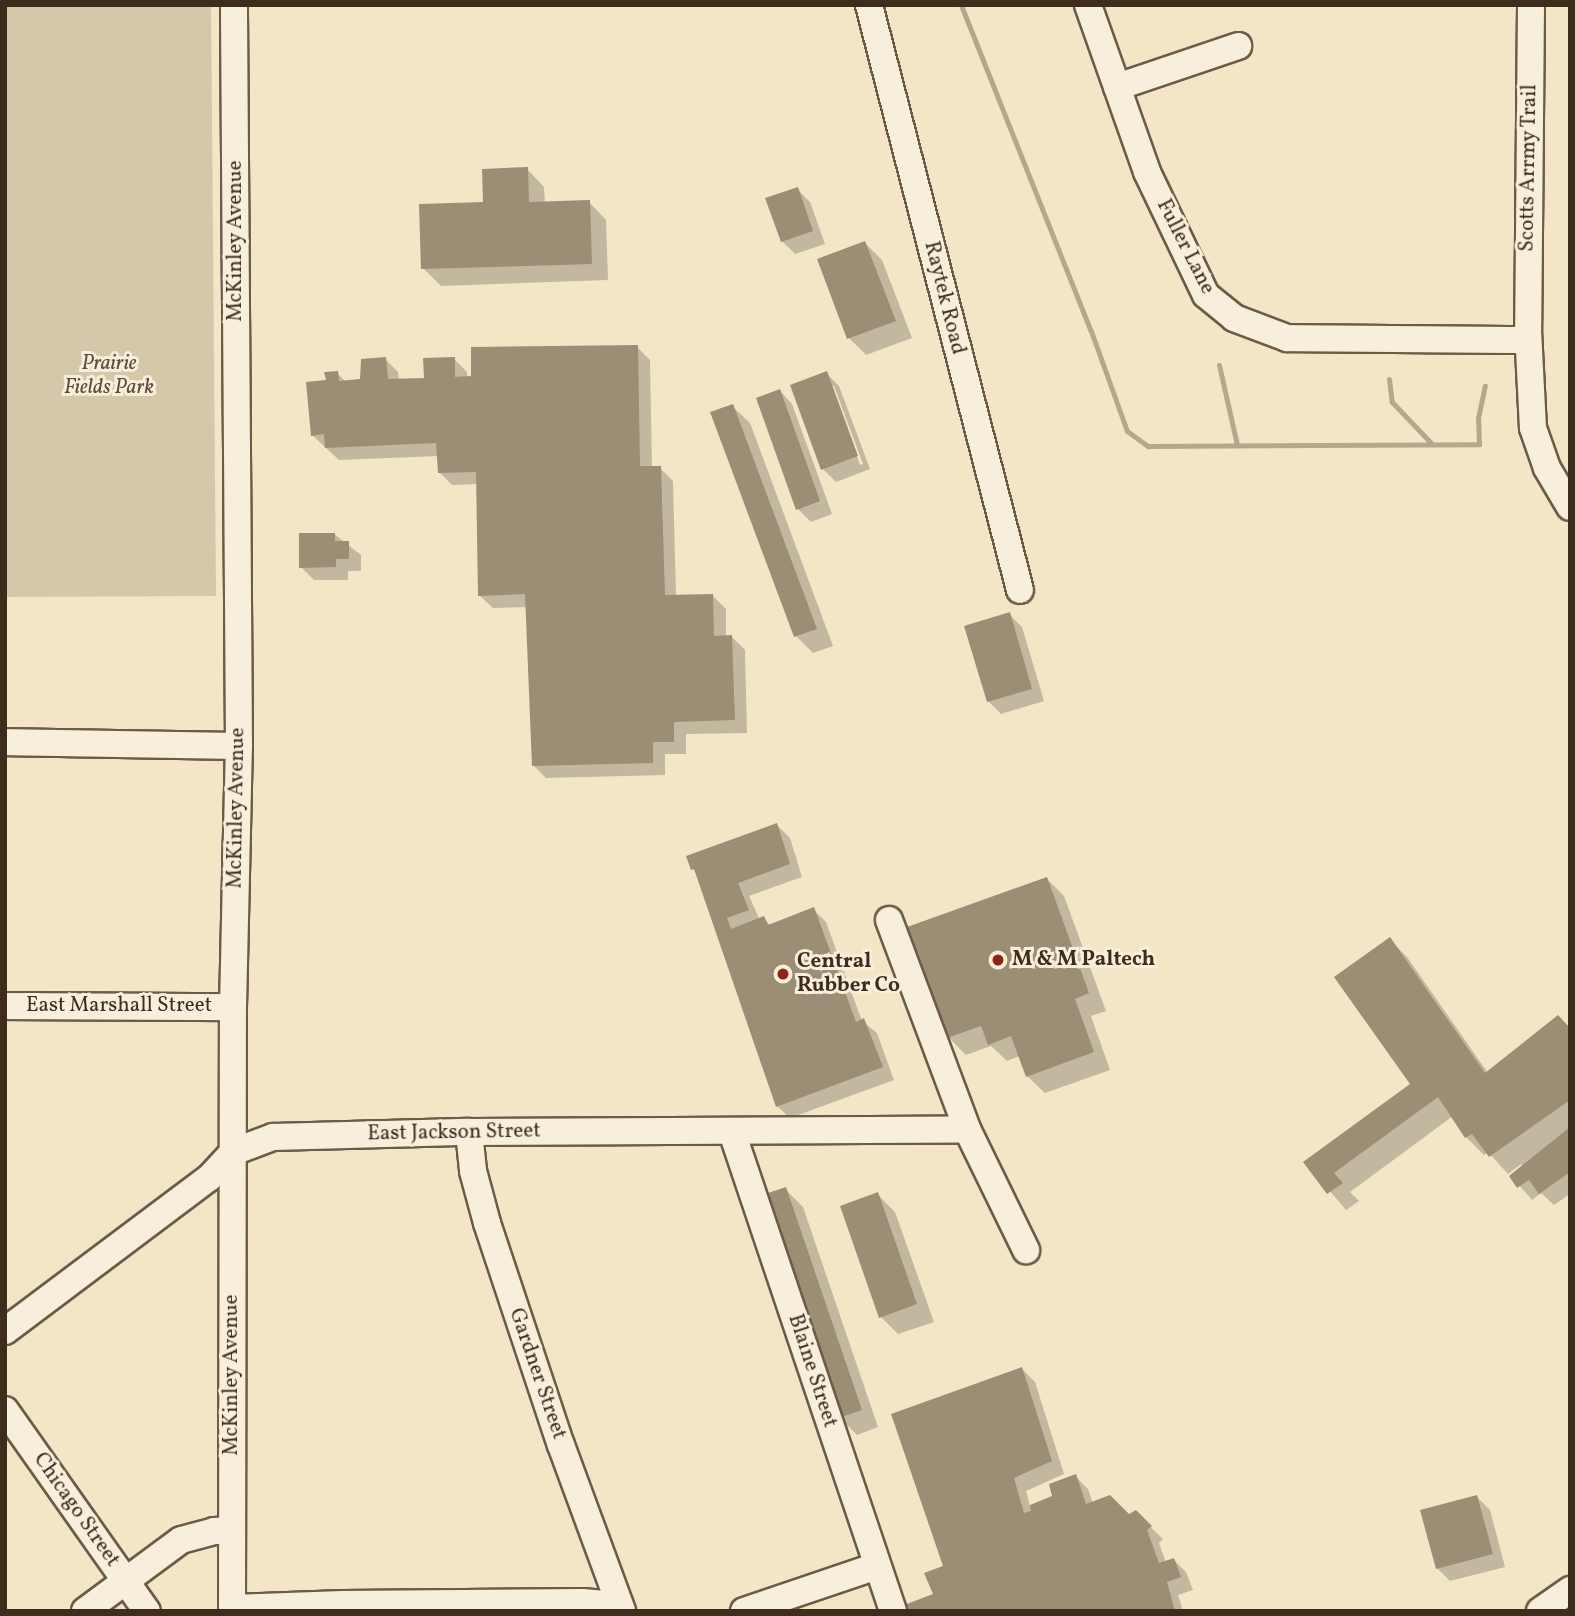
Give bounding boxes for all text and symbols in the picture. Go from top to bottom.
street label: Scotts Arrmy Trail [1515,83,1543,253]
street label: McKinley Avenue [223,160,249,322]
street label: Fuller Lane [1150,195,1220,299]
street label: Raytek Road [918,239,970,357]
park label: Prairie Fields Park [64,351,154,401]
street label: McKinley Avenue [223,727,251,889]
place label: M & M Paltech [1012,947,1155,973]
place label: Central Rubber Co [797,949,900,999]
marker: M & M Paltech [990,952,1006,968]
marker: Central Rubber Co [775,966,791,982]
street label: East Marshall Street [26,993,212,1019]
street label: East Jackson Street [367,1119,541,1147]
street label: McKinley Avenue [219,1294,245,1456]
street label: Gardner Street [503,1305,571,1443]
street label: Blaine Street [782,1311,842,1431]
street label: Chicago Street [27,1448,125,1572]

